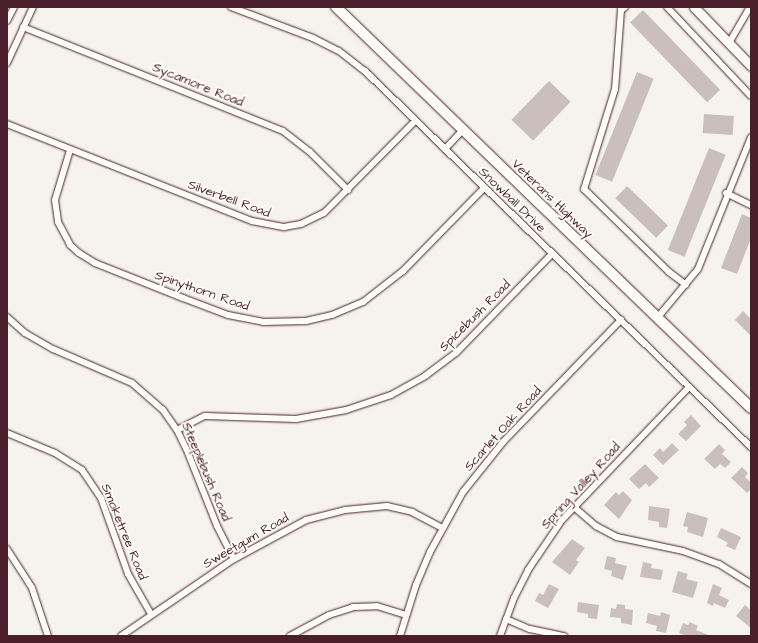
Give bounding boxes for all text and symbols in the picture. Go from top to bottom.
street label: Sycamore Road [150,60,246,110]
street label: Veterans Highway [508,156,596,242]
street label: Snowball Drive [475,164,549,236]
street label: Silverbell Road [186,177,272,221]
street label: Spinythorn Road [153,268,251,314]
street label: Spicebush Road [436,277,514,355]
street label: Scarlet Oak Road [461,384,545,474]
street label: Steeplebush Road [178,420,234,524]
street label: Spring Valley Road [538,439,624,533]
street label: Smoketree Road [98,482,150,582]
street label: Sweetgum Road [200,510,292,572]

